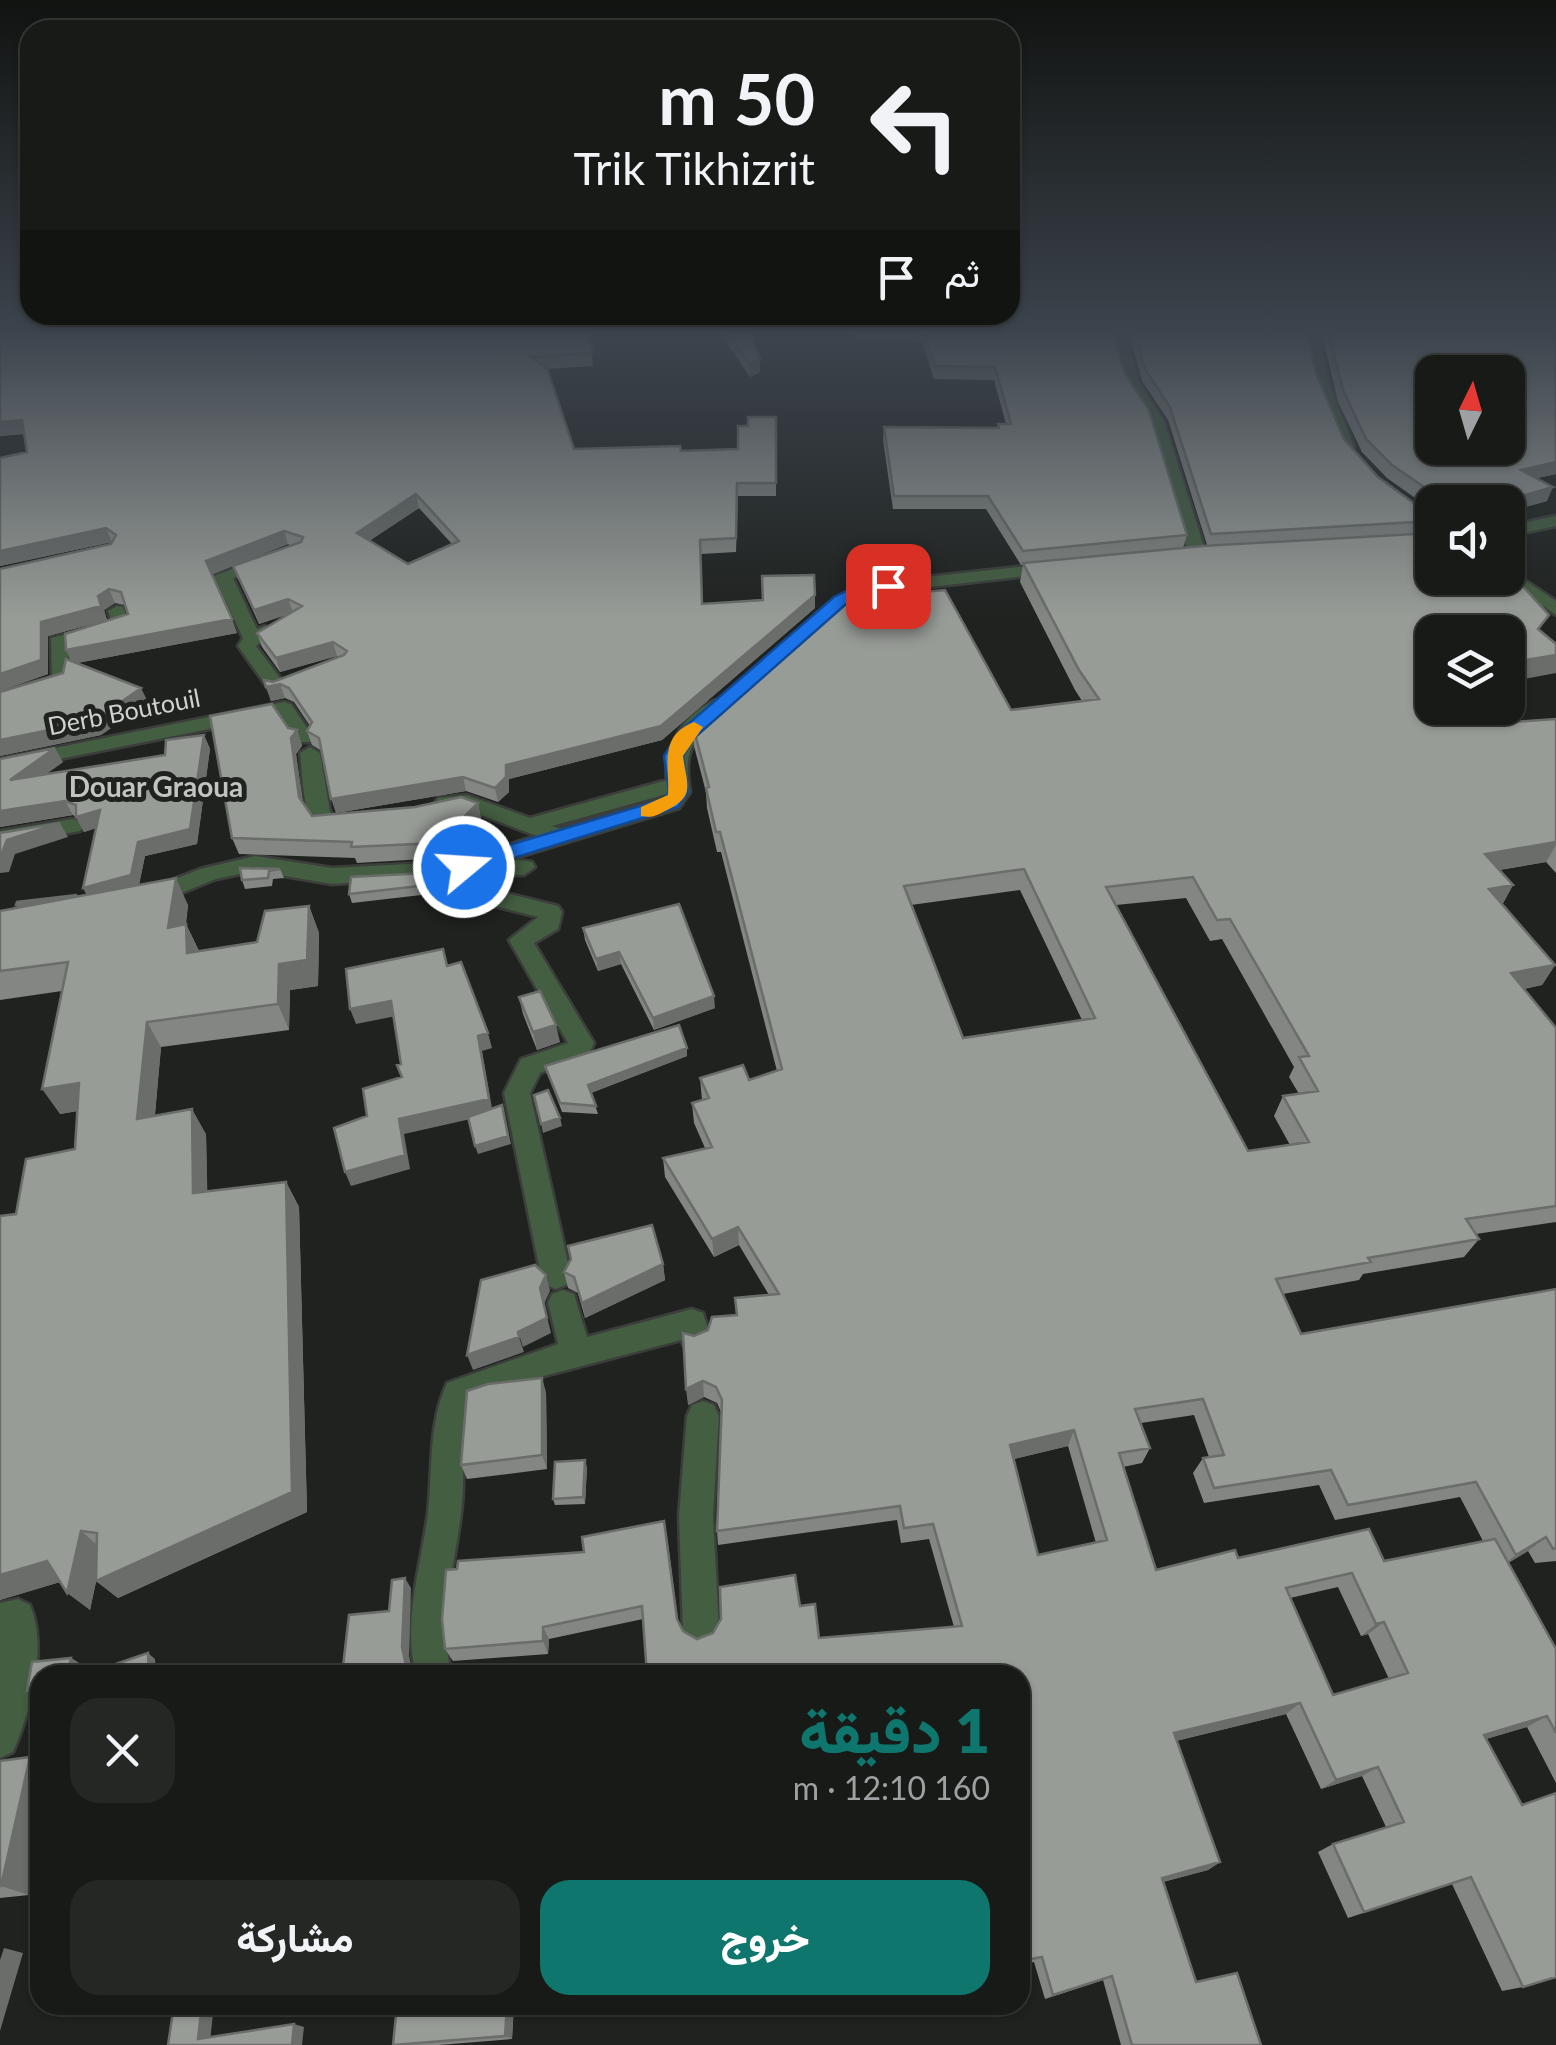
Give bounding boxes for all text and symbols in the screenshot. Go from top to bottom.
text: 50 m [658,56,815,140]
icon: left [850,60,980,190]
text: Trik Tikhizrit [574,141,815,195]
text: ثم [944,249,980,295]
icon: arrive [869,250,924,305]
north arrow [1415,355,1525,465]
map controls [1415,355,1525,725]
button: sound [1415,485,1525,595]
pin [846,544,931,629]
icon: arrive [861,559,916,614]
button: layers [1415,615,1525,725]
street label: Derb Boutouil [45,682,203,740]
district label: Douar Graoua [69,769,243,803]
position arrow [412,815,516,919]
text: 1 دقيقة [799,1694,990,1766]
button: close [70,1698,175,1803]
text: 160 m · 12:10 [793,1768,990,1807]
button: مشاركة [70,1880,520,1995]
button: خروج [540,1880,990,1995]

